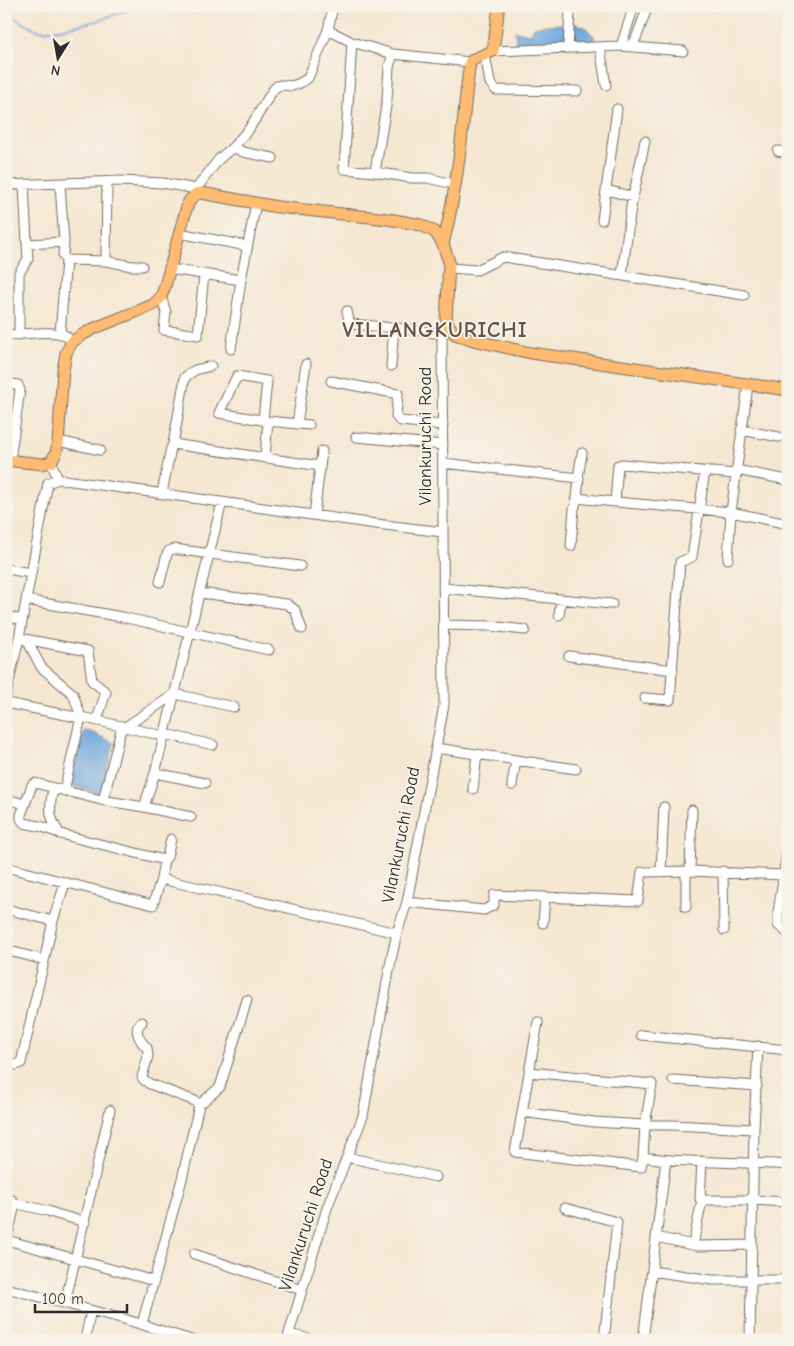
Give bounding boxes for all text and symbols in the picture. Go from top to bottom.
north arrow [32,32,82,82]
text: N [50,61,62,79]
district label: VILLANGKURICHI [342,317,528,343]
street label: Vilankuruchi Road [415,367,436,505]
street label: Vilankuruchi Road [377,765,425,905]
street label: Vilankuruchi Road [275,1156,337,1294]
scale bar [35,1281,128,1313]
text: 100 m [42,1290,84,1308]

